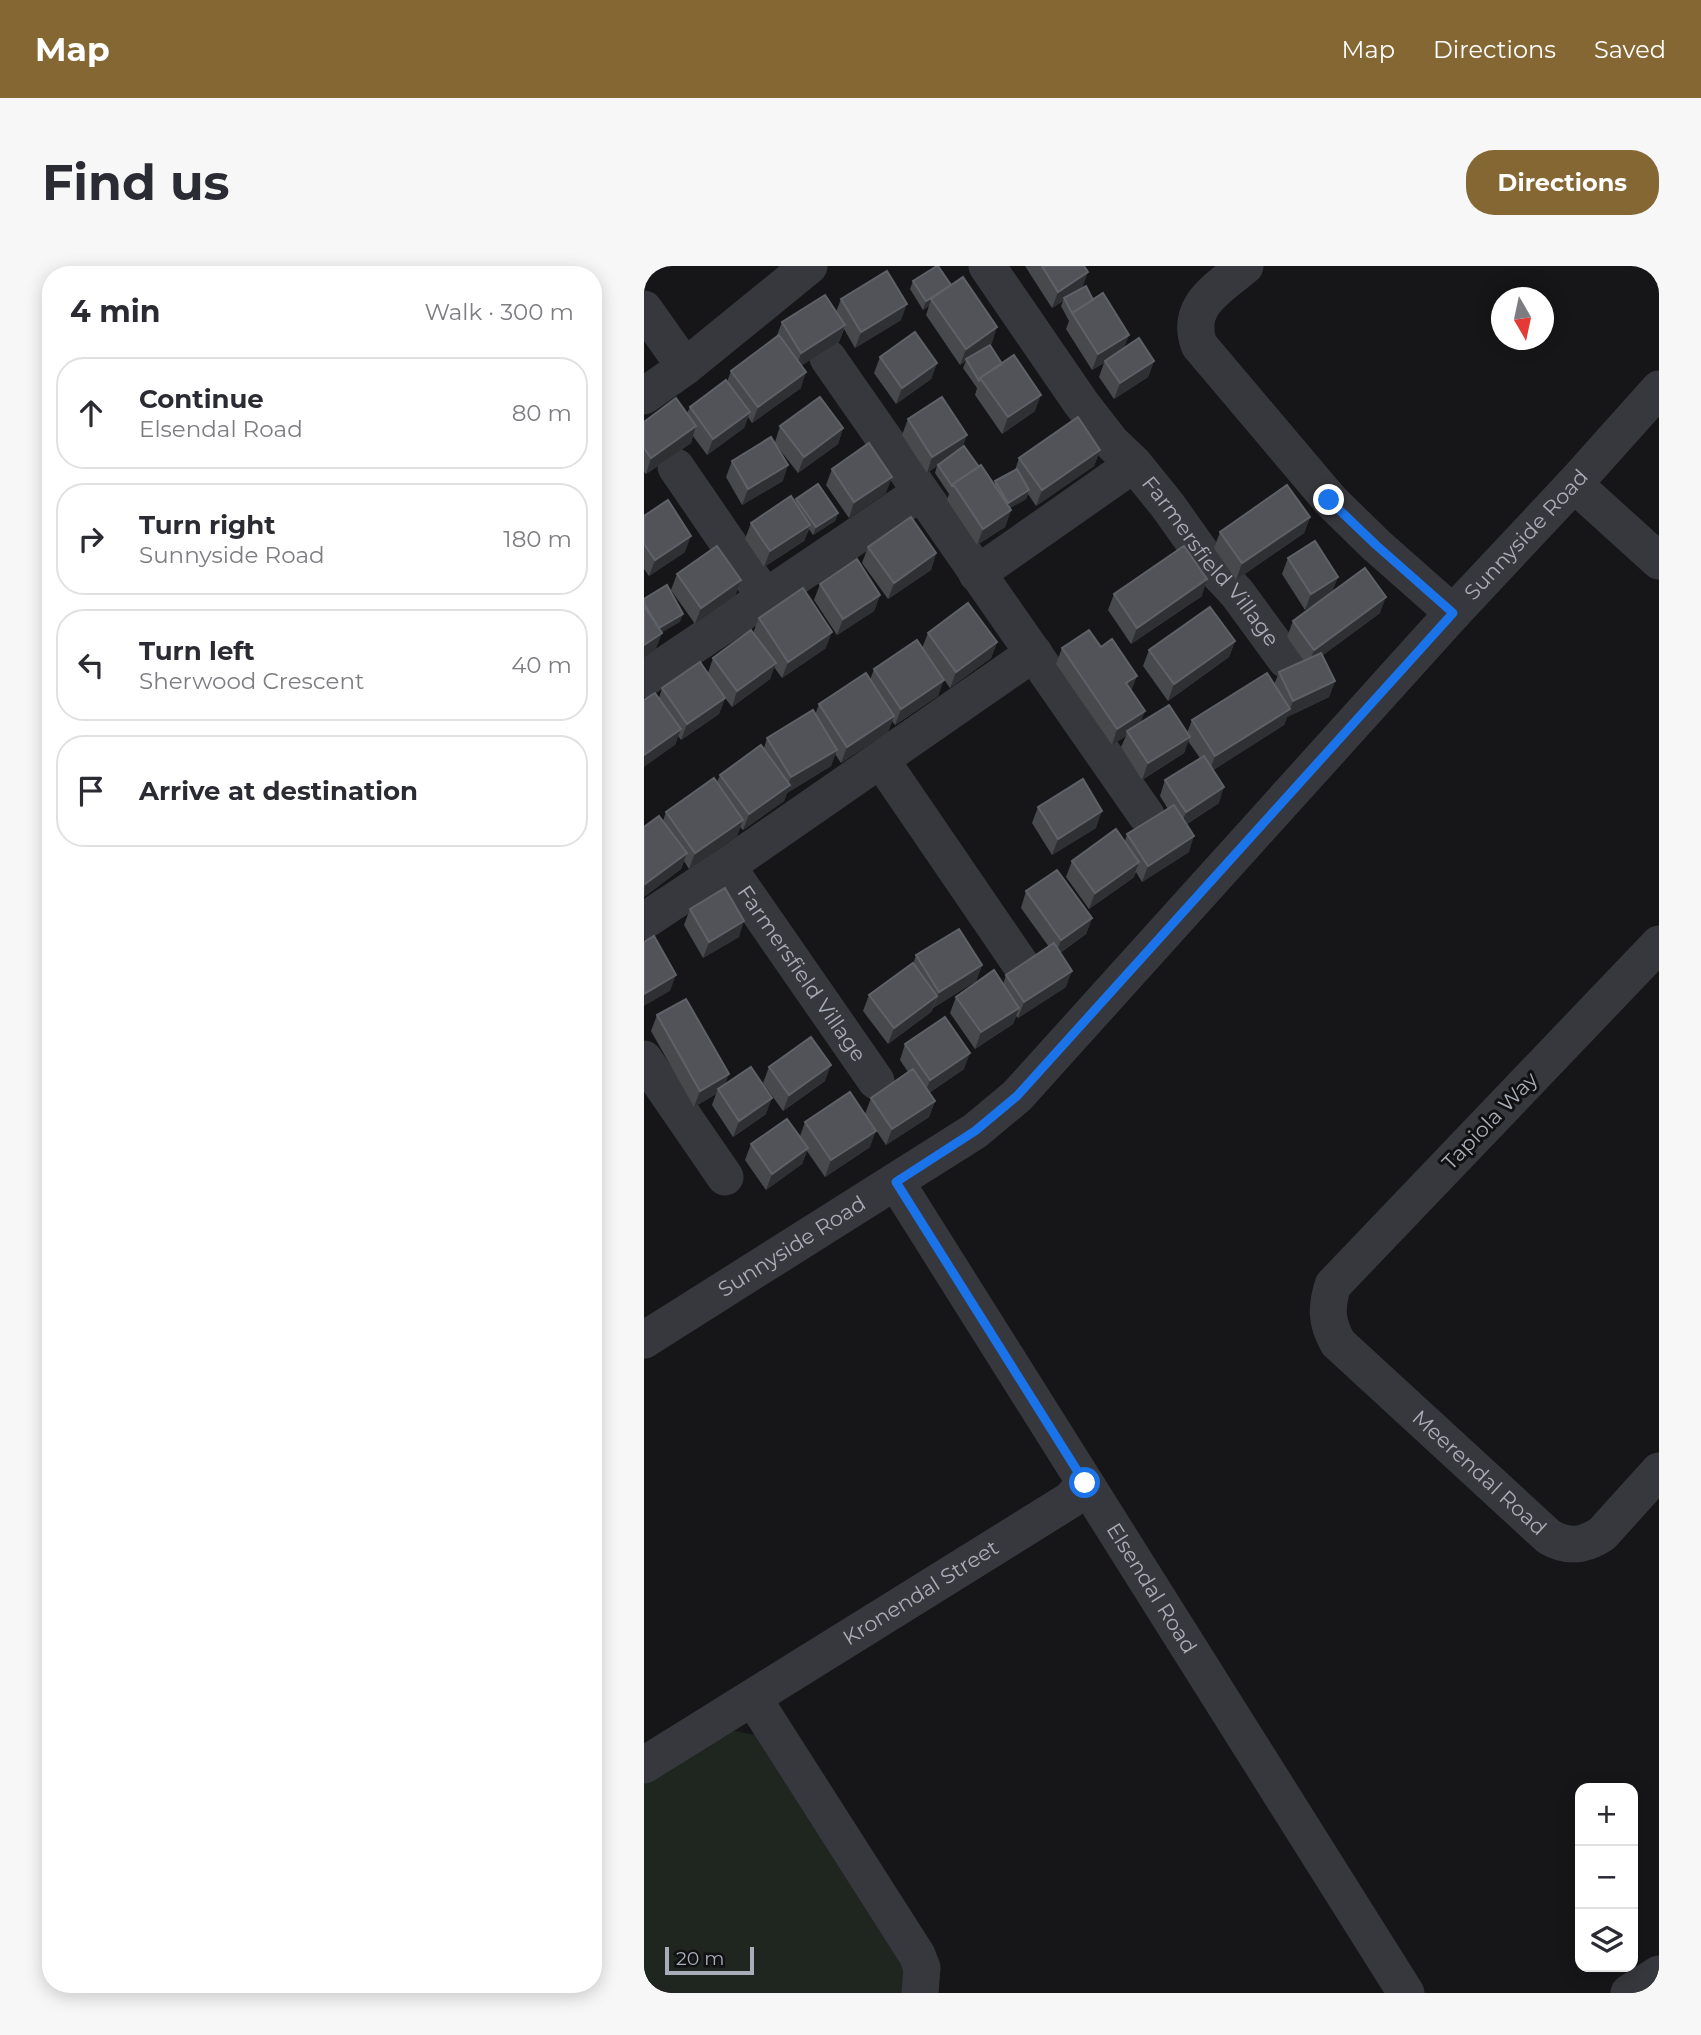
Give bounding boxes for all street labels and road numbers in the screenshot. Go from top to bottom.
street label: Sunnyside Road [1459,464,1593,605]
street label: Farmersfield Village [1137,471,1285,651]
street label: Farmersfield Village [732,880,872,1066]
street label: Tapiola Way [1437,1066,1543,1175]
street label: Sunnyside Road [713,1190,870,1302]
street label: Meerendal Road [1407,1405,1552,1540]
street label: Elsendal Road [1102,1518,1202,1658]
street label: Kronendal Street [838,1535,1003,1650]

